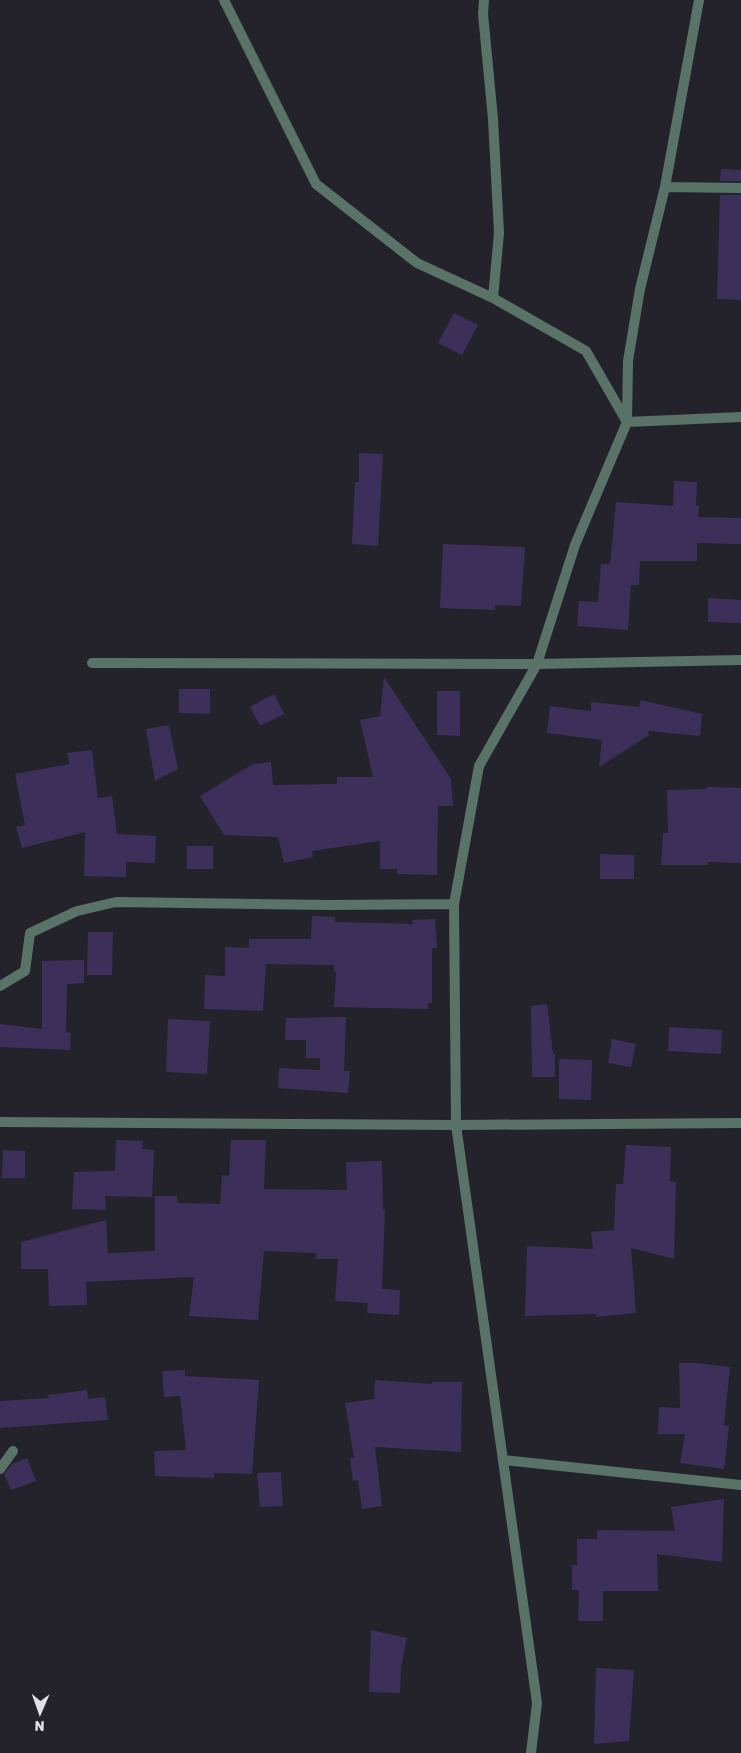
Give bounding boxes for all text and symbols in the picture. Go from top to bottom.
north arrow [15,1688,65,1738]
text: N [34,1717,45,1734]

